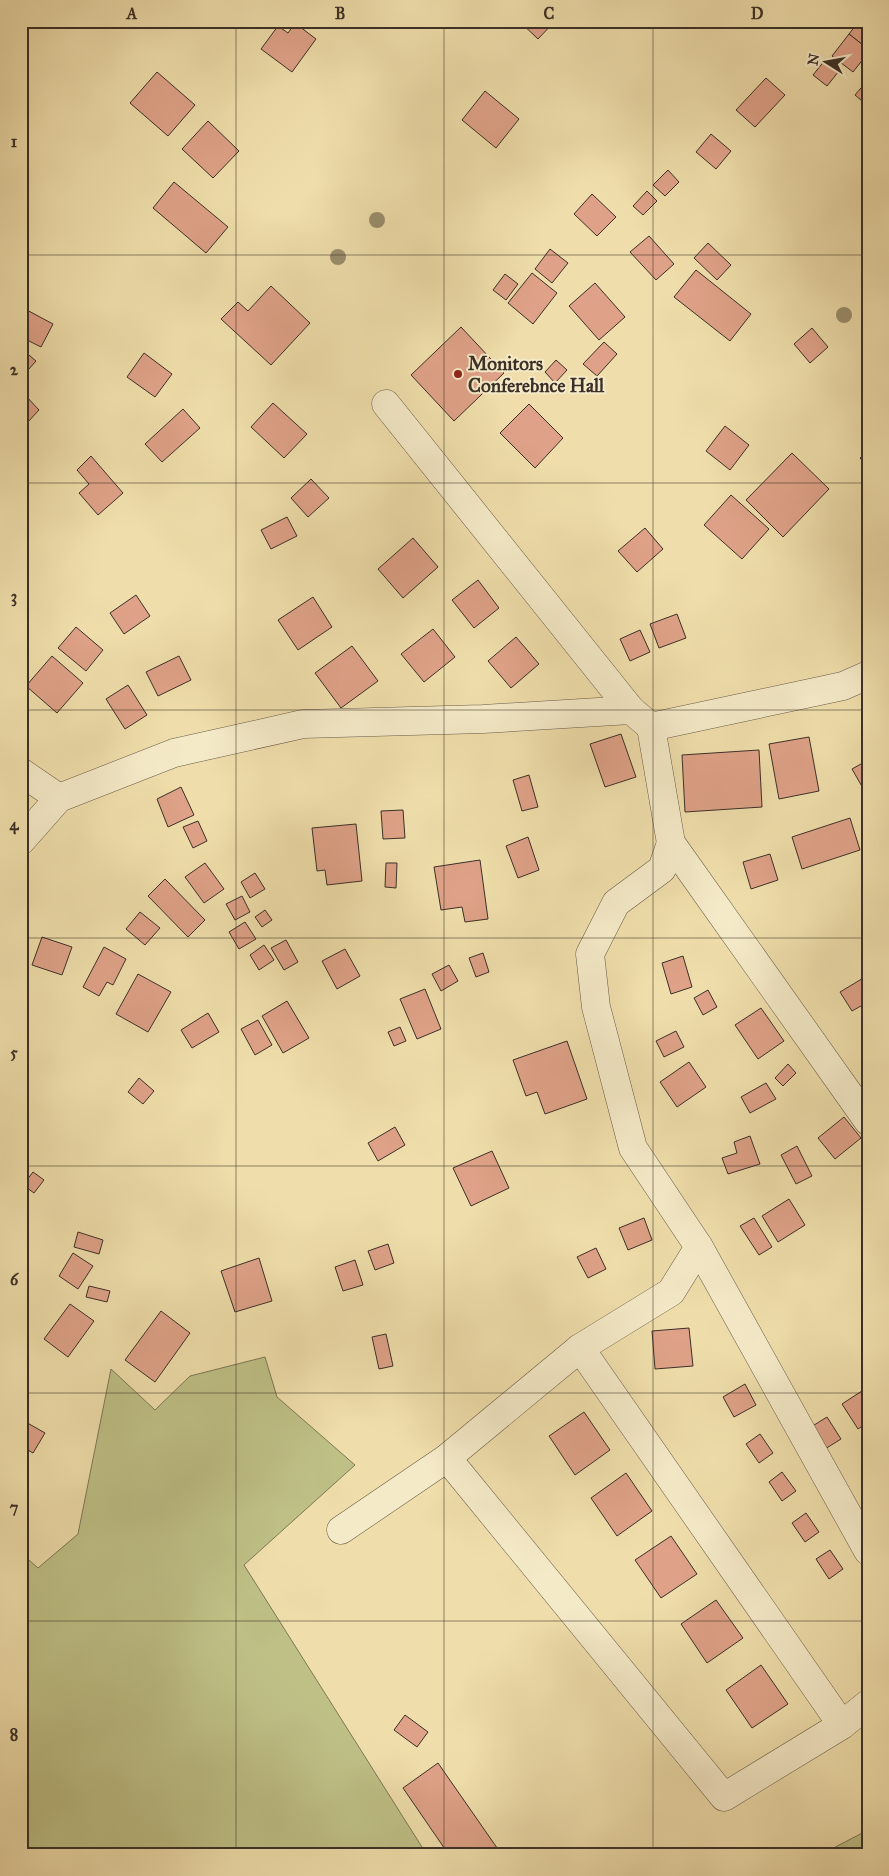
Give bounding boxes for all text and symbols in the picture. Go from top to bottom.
text: A [126,4,138,23]
text: B [335,4,345,23]
text: C [544,4,555,23]
text: D [751,4,764,23]
north arrow [802,38,852,88]
text: N [804,52,823,67]
text: 1 [11,132,18,151]
place label: Monitors Conferebnce Hall [468,352,605,397]
text: 2 [10,360,19,379]
marker: Monitors Conferebnce Hall [452,368,464,380]
text: 3 [11,587,17,607]
text: 4 [10,815,20,835]
text: 5 [10,1043,18,1062]
text: 6 [10,1270,19,1289]
text: 7 [10,1498,19,1517]
text: 8 [10,1725,18,1744]

